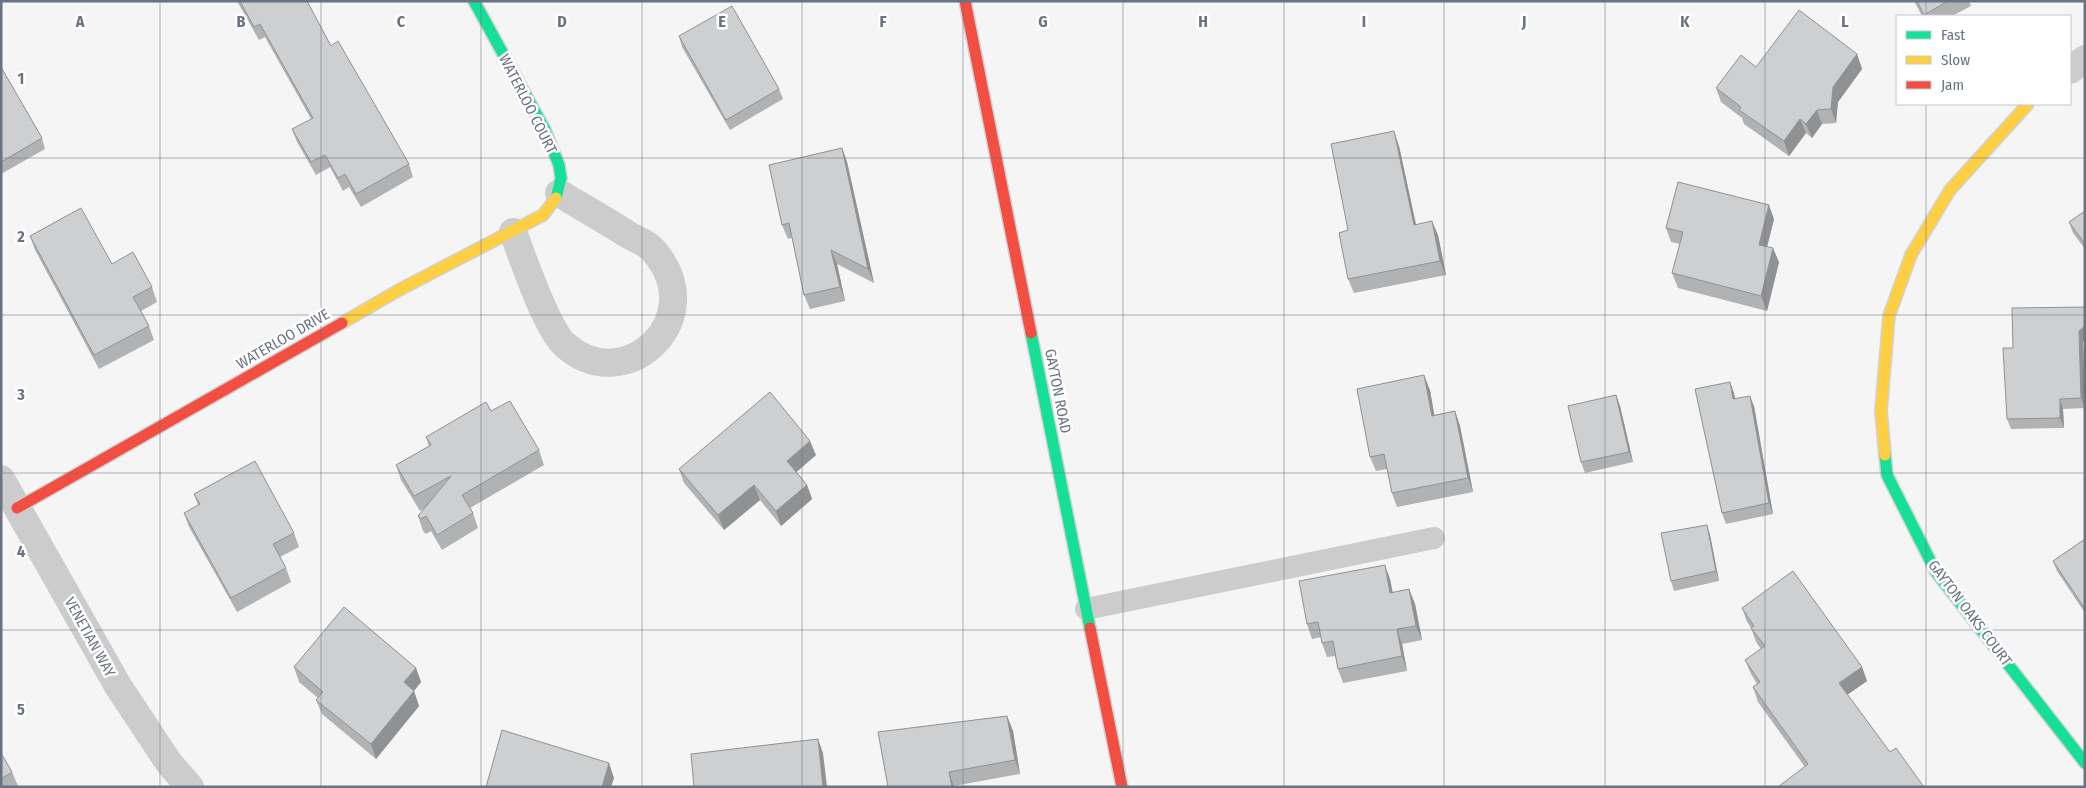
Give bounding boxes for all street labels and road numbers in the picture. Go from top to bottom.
street label: WATERLOO COURT [495,51,561,157]
street label: WATERLOO DRIVE [233,305,333,373]
street label: GAYTON ROAD [1041,347,1075,435]
street label: GAYTON OAKS COURT [1924,556,2016,670]
street label: VENETIAN WAY [61,594,119,680]

